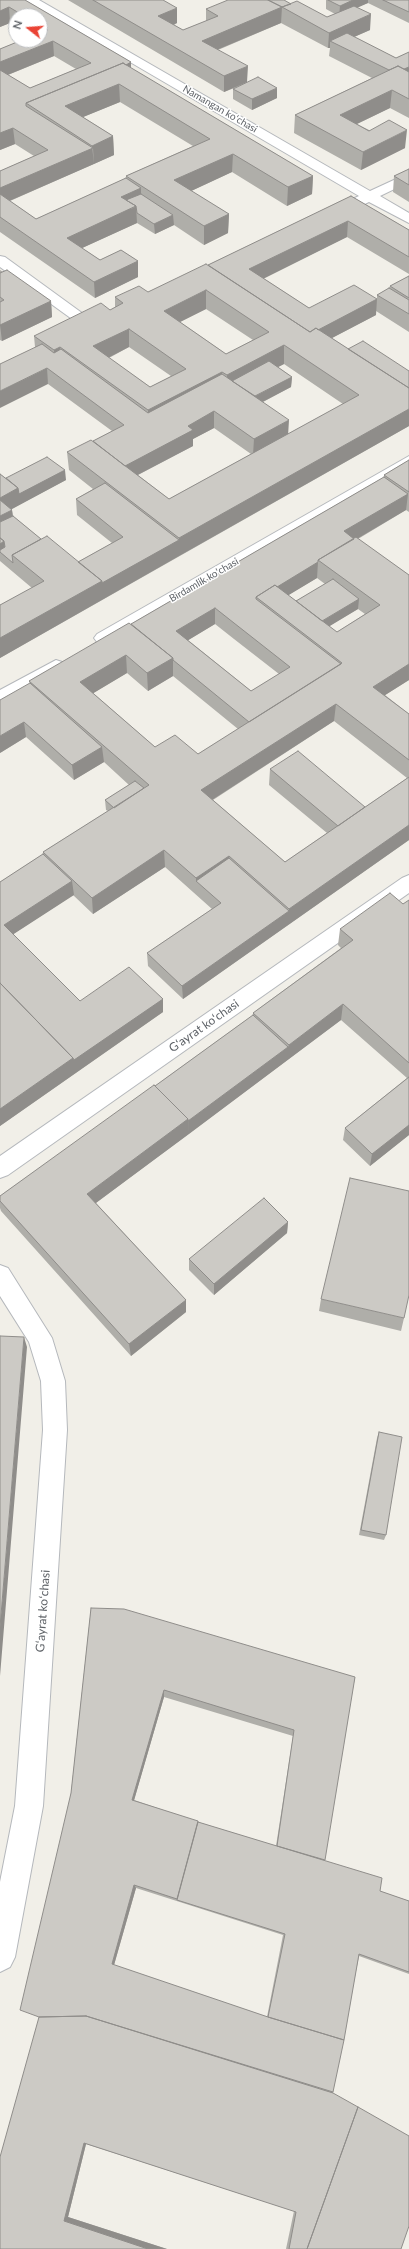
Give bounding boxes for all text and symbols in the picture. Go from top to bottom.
north arrow [8,8,48,48]
text: N [10,19,24,31]
street label: Namangan koʻchasi [181,83,259,135]
street label: Birdamlik koʻchasi [167,555,241,605]
street label: Gʻayrat koʻchasi [166,996,242,1056]
street label: Gʻayrat koʻchasi [33,1569,53,1653]

